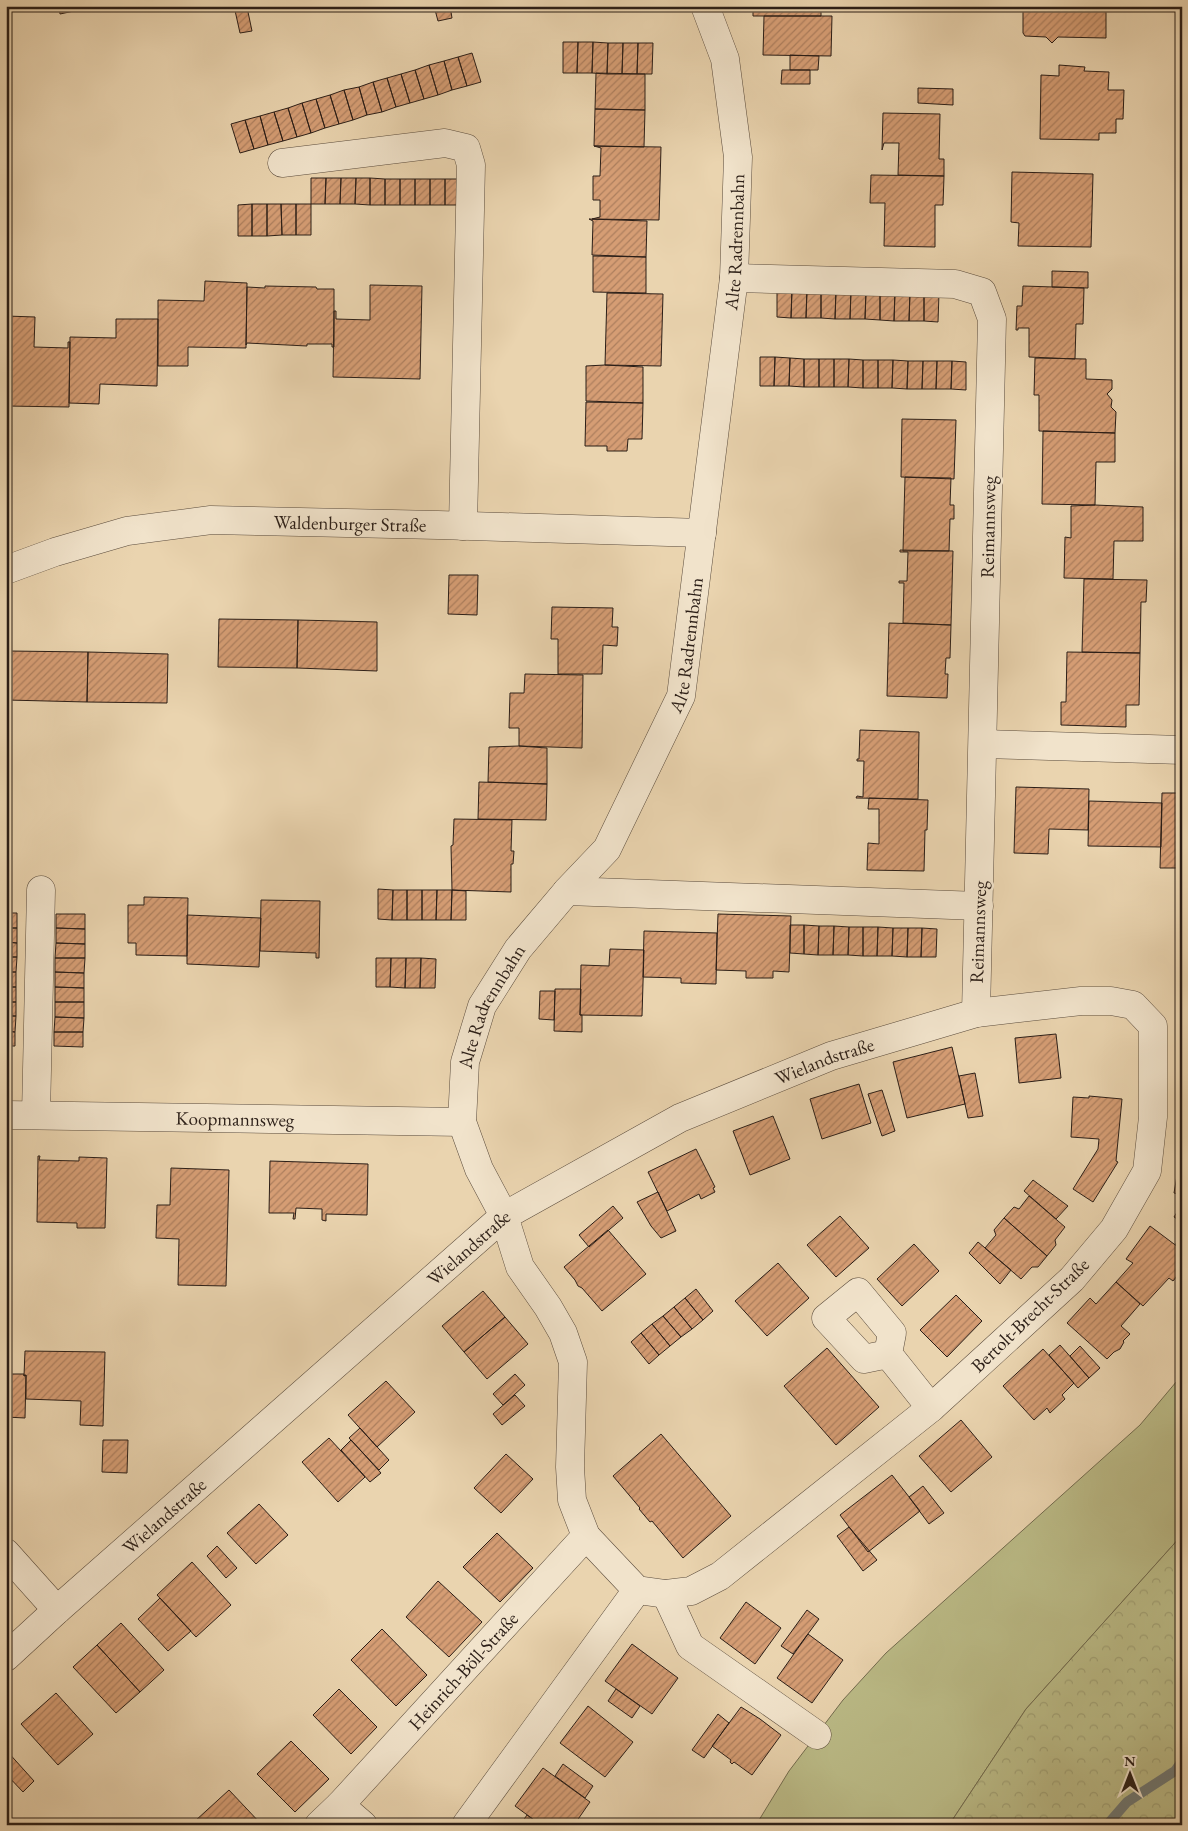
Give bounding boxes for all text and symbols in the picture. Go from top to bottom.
street label: Alte Radrennbahn [717,173,750,312]
street label: Reimannsweg [975,475,1001,578]
street label: Waldenburger Straße [274,509,427,537]
street label: Alte Radrennbahn [662,576,708,717]
street label: Reimannsweg [964,880,992,984]
street label: Alte Radrennbahn [452,939,530,1071]
street label: Wielandstraße [771,1031,877,1090]
street label: Koopmannsweg [176,1105,295,1132]
street label: Wielandstraße [421,1203,514,1291]
street label: Bertolt-Brecht-Straße [966,1252,1094,1378]
street label: Wielandstraße [117,1472,211,1559]
street label: Heinrich-Böll-Straße [402,1606,523,1735]
north arrow [1106,1748,1156,1798]
text: N [1124,1752,1136,1770]

